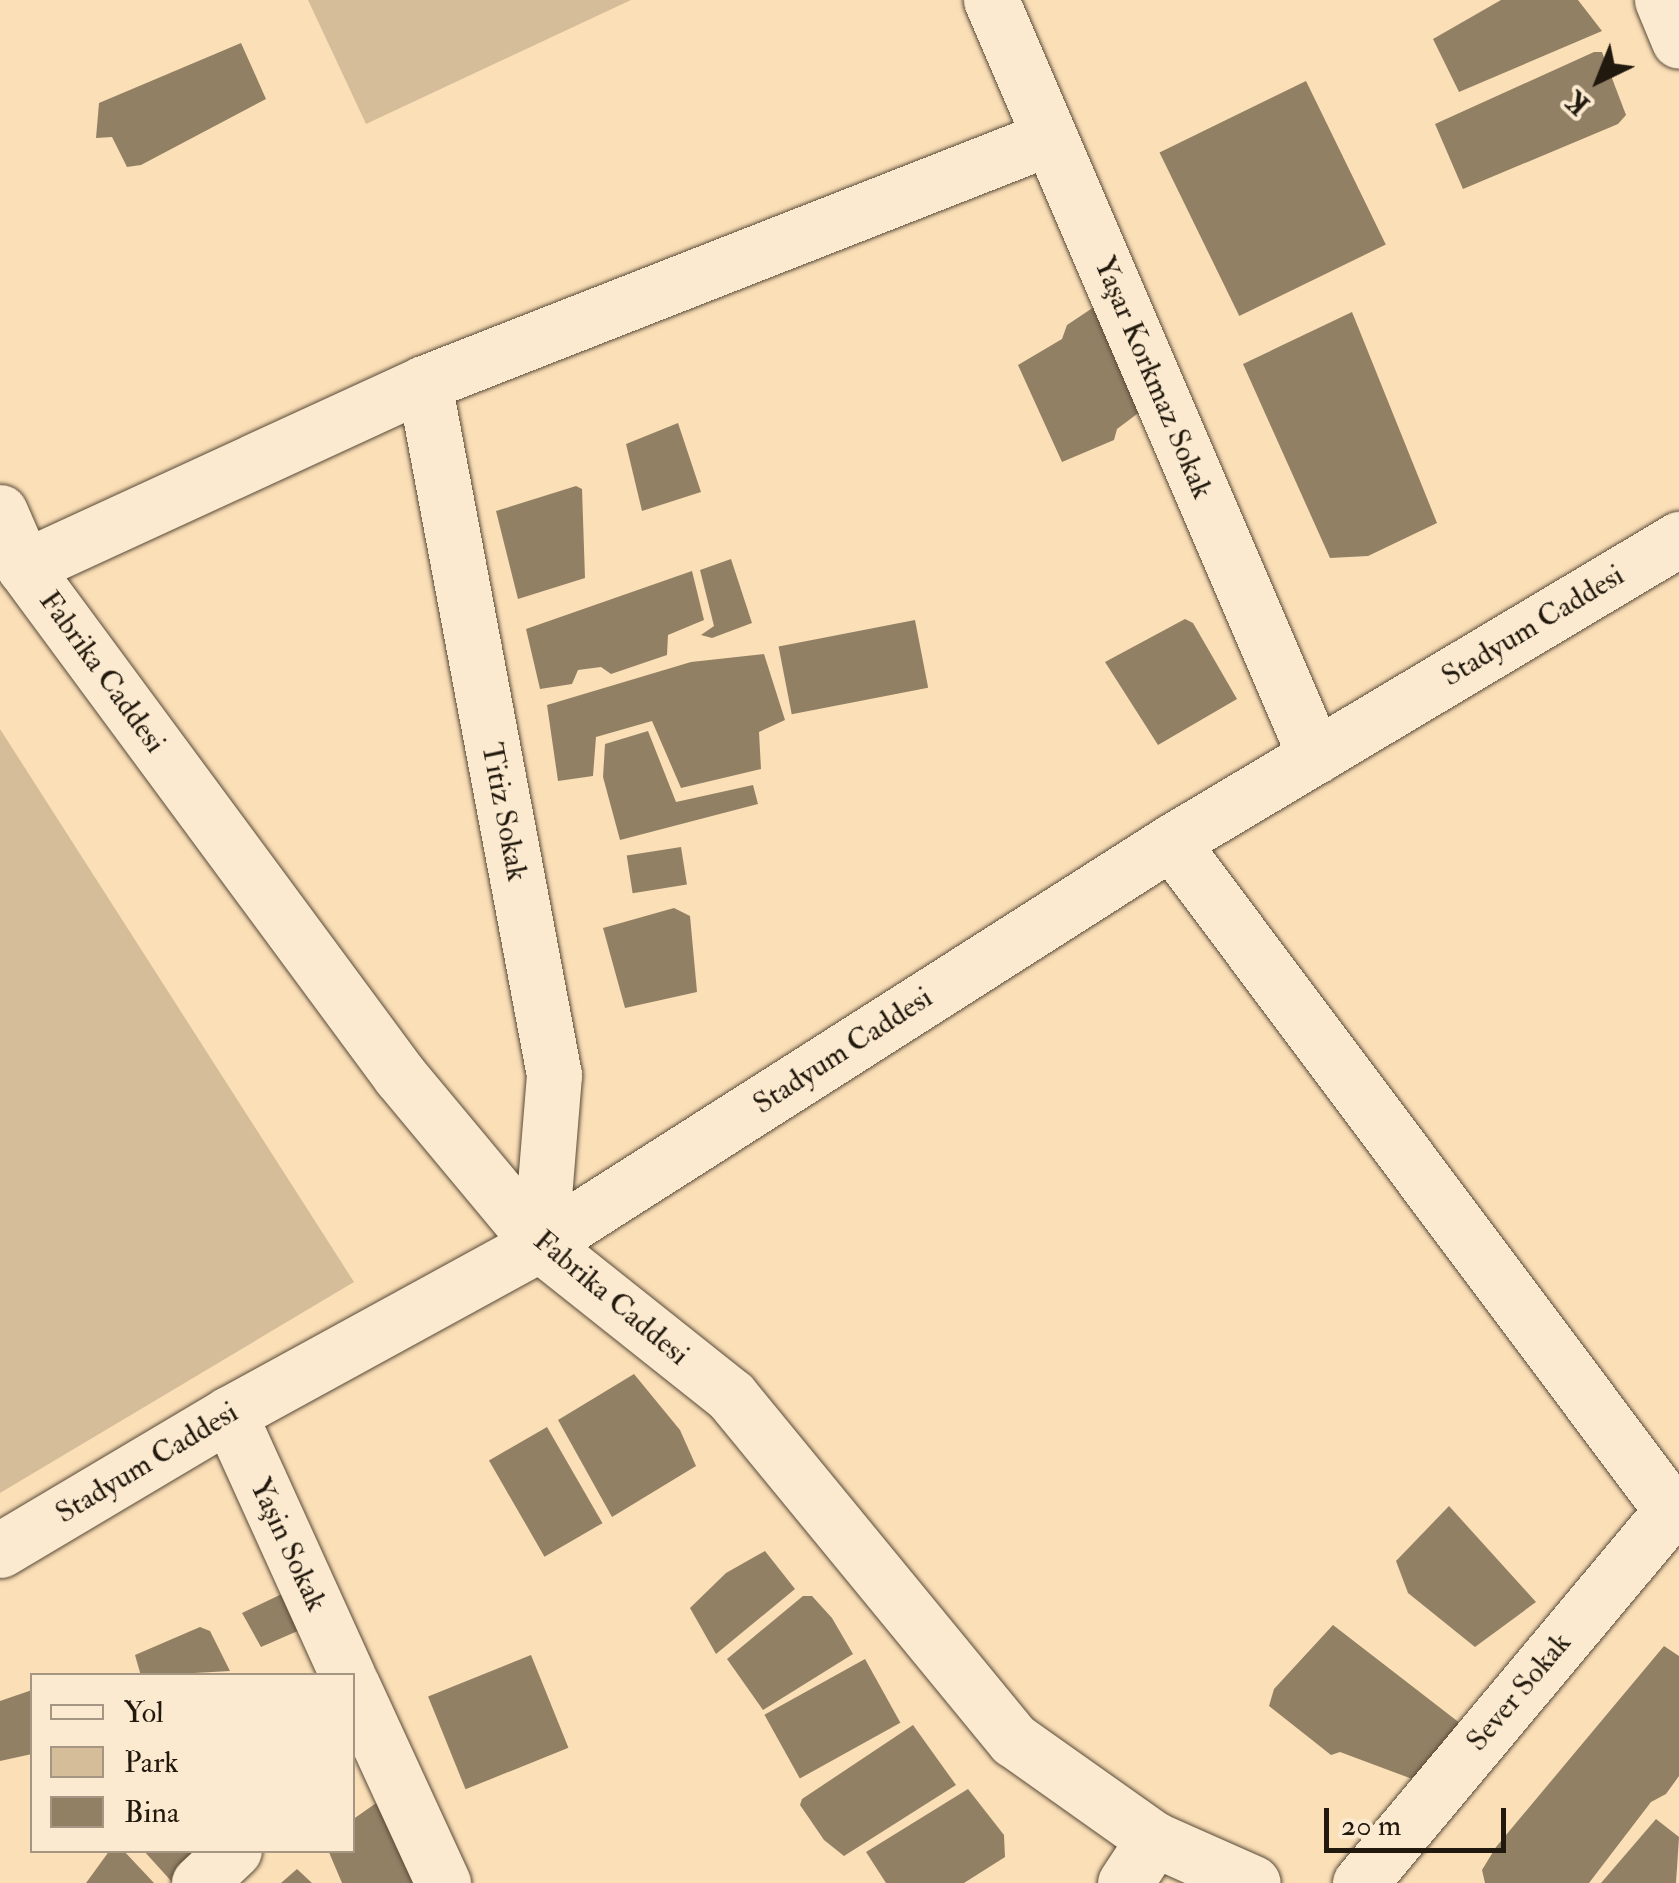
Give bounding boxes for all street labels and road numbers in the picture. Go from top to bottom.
street label: Yaşar Korkmaz Sokak [1086,252,1220,504]
street label: Stadyum Caddesi [1435,557,1631,695]
street label: Fabrika Caddesi [31,584,173,760]
street label: Titiz Sokak [473,740,535,884]
street label: Stadyum Caddesi [747,980,939,1122]
street label: Fabrika Caddesi [526,1223,696,1373]
street label: Stadyum Caddesi [49,1394,245,1532]
street label: Yaşin Sokak [242,1473,334,1617]
street label: Sever Sokak [1459,1625,1579,1759]

